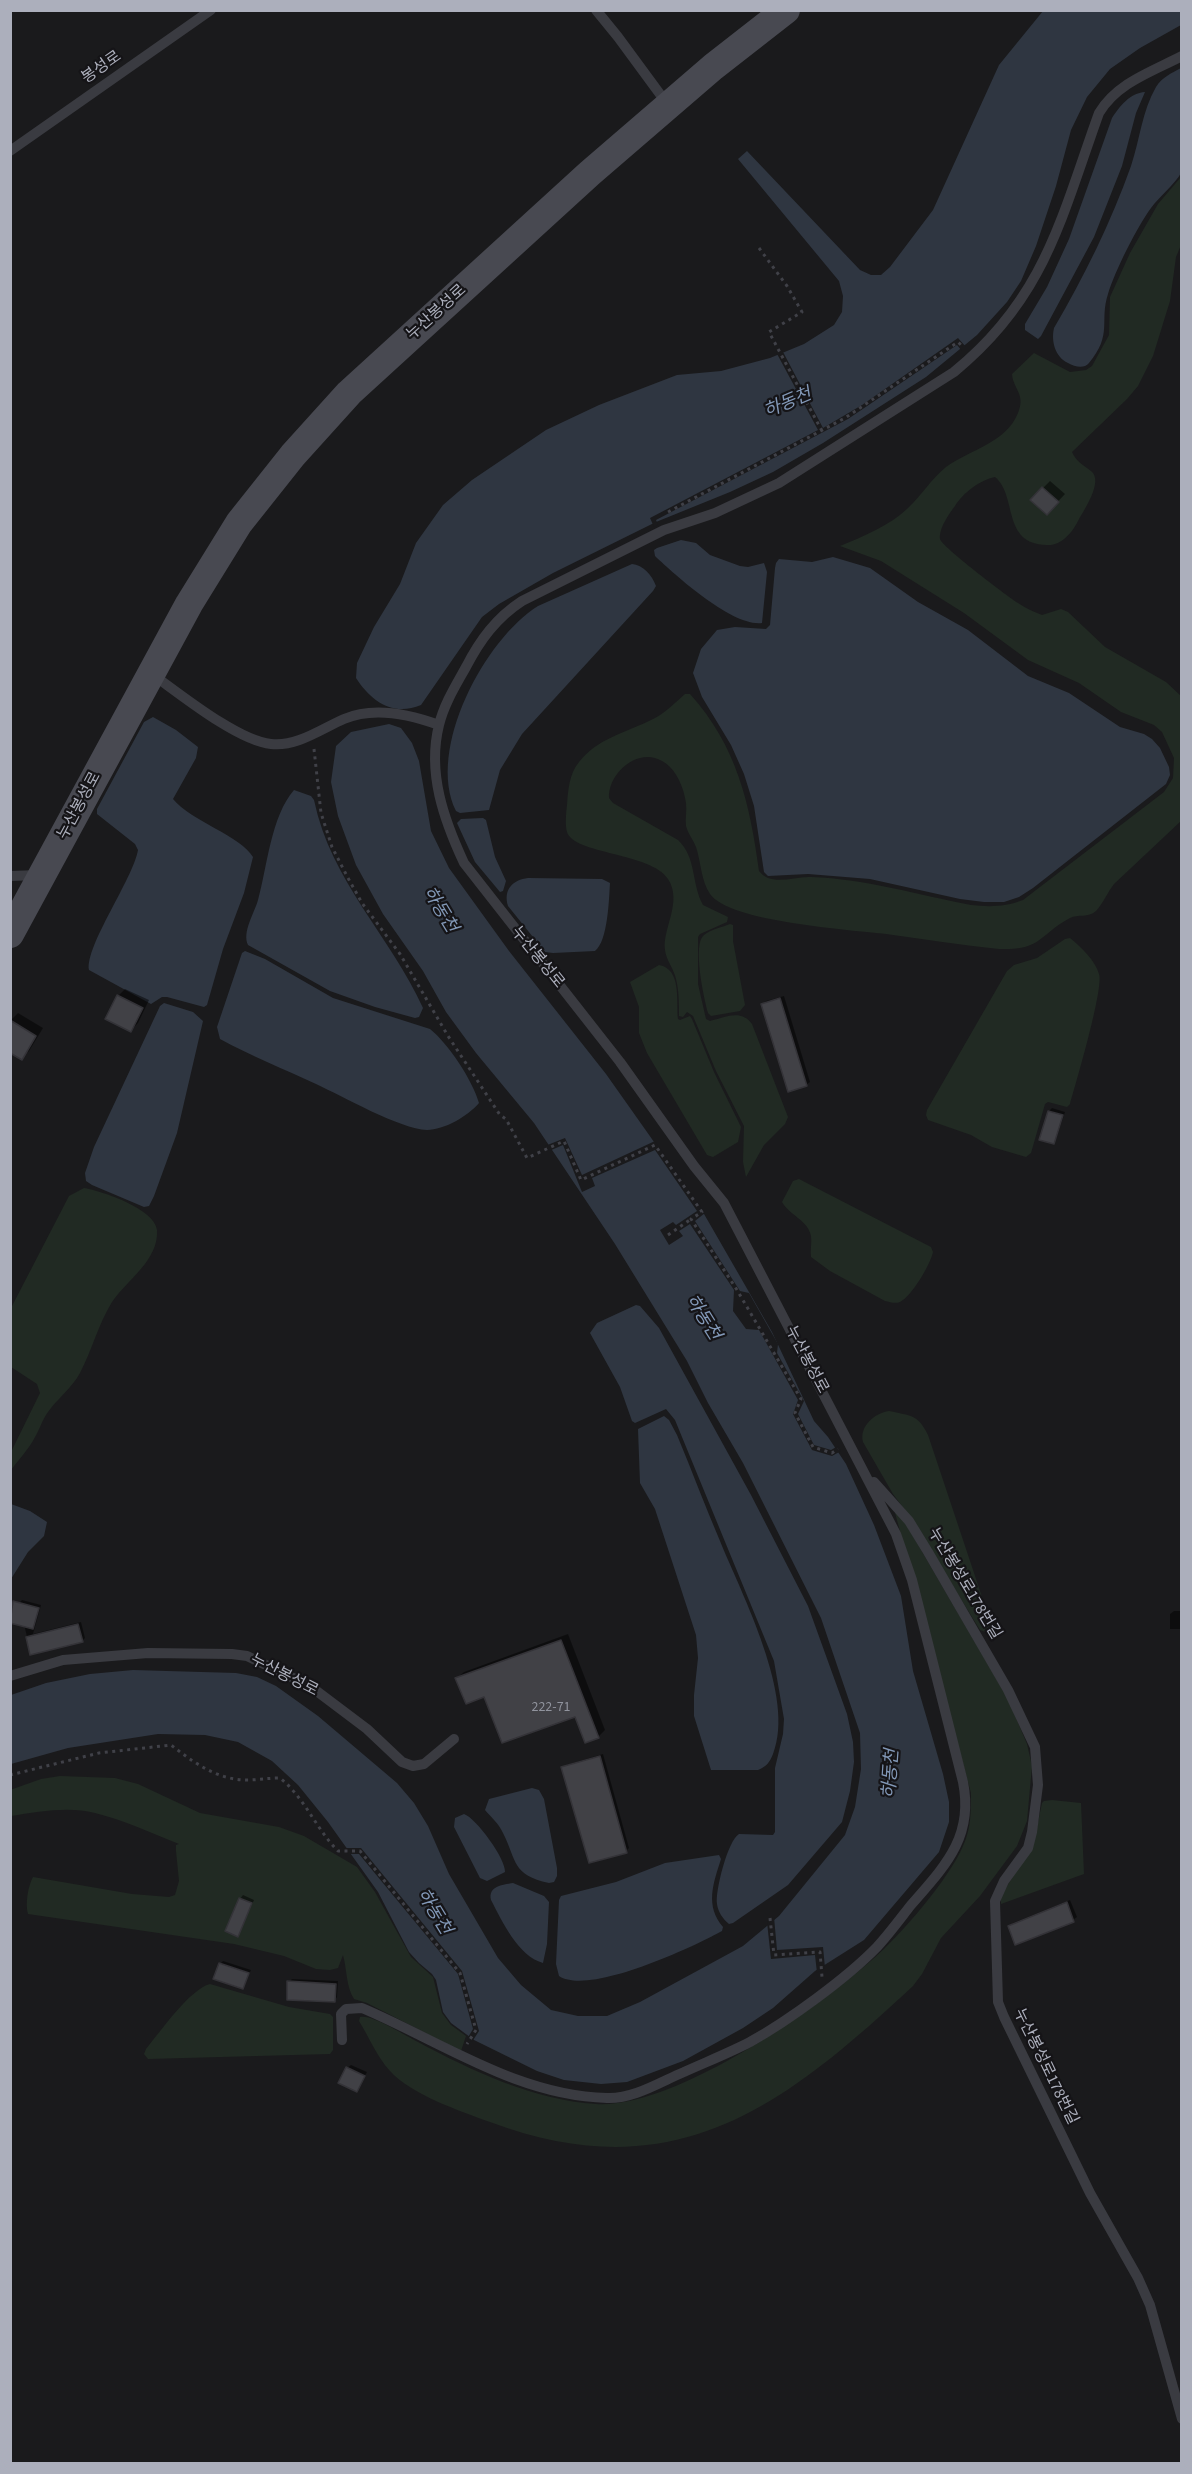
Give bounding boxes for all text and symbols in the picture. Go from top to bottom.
street label: 봉성로 [78,47,126,89]
street label: 누산봉성로 [403,281,471,345]
water label: 하동천 [761,384,815,424]
street label: 누산봉성로 [54,769,106,843]
water label: 하동천 [417,883,461,937]
street label: 누산봉성로 [506,923,568,993]
water label: 하동천 [680,1291,724,1345]
street label: 누산봉성로 [780,1323,832,1397]
street label: 누산봉성로178번길 [923,1525,1005,1643]
street label: 누산봉성로 [247,1651,321,1701]
house number: 222-71 [531,1700,571,1716]
water label: 하동천 [879,1748,905,1800]
water label: 하동천 [411,1885,455,1939]
street label: 누산봉성로178번길 [1009,2006,1081,2128]

